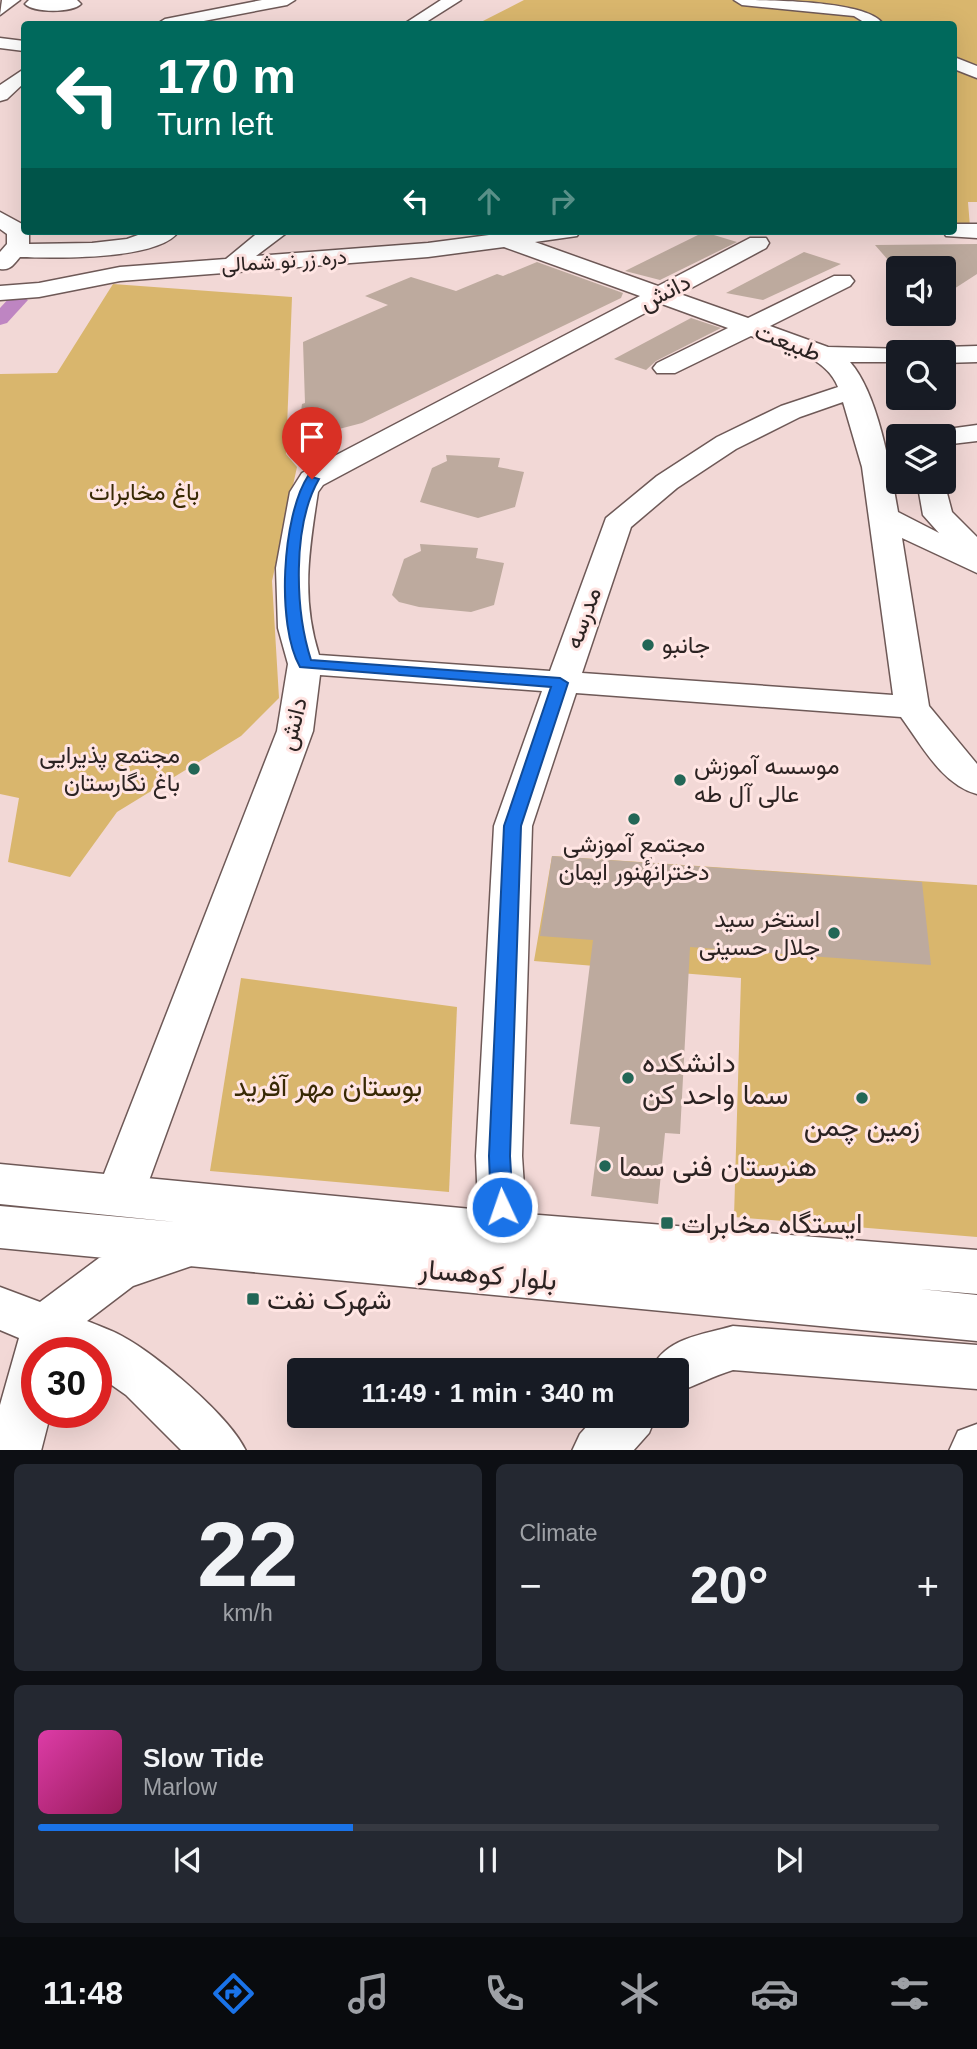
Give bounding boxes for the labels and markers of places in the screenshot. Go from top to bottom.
pin [282,407,342,479]
place label: جانبو [662,631,710,660]
marker: جانبو [640,637,656,653]
place label: مجتمع پذیرایی باغ نگارستان [39,741,180,799]
place label: موسسه آموزش عالی آل طه [694,752,840,808]
marker: مجتمع پذیرایی باغ نگارستان [186,761,202,777]
marker: موسسه آموزش عالی آل طه [672,772,688,788]
marker: مجتمع آموزشی دخترانهٔنور ایمان [626,811,642,827]
place label: مجتمع آموزشی دخترانهٔنور ایمان [558,830,710,887]
place label: استخر سید جلال حسینی [699,905,820,961]
marker: استخر سید جلال حسینی [826,925,842,941]
place label: دانشکده سما واحد کن [642,1047,788,1112]
marker: دانشکده سما واحد کن [620,1070,636,1086]
marker: زمین چمن [854,1090,870,1106]
place label: زمین چمن [804,1111,920,1145]
place label: هنرستان فنی سما [619,1151,817,1184]
marker: هنرستان فنی سما [597,1158,613,1174]
place label: ایستگاه مخابرات [681,1208,863,1241]
marker: ایستگاه مخابرات [659,1215,675,1231]
place label: شهرک نفت [267,1284,391,1317]
marker: شهرک نفت [245,1291,261,1307]

